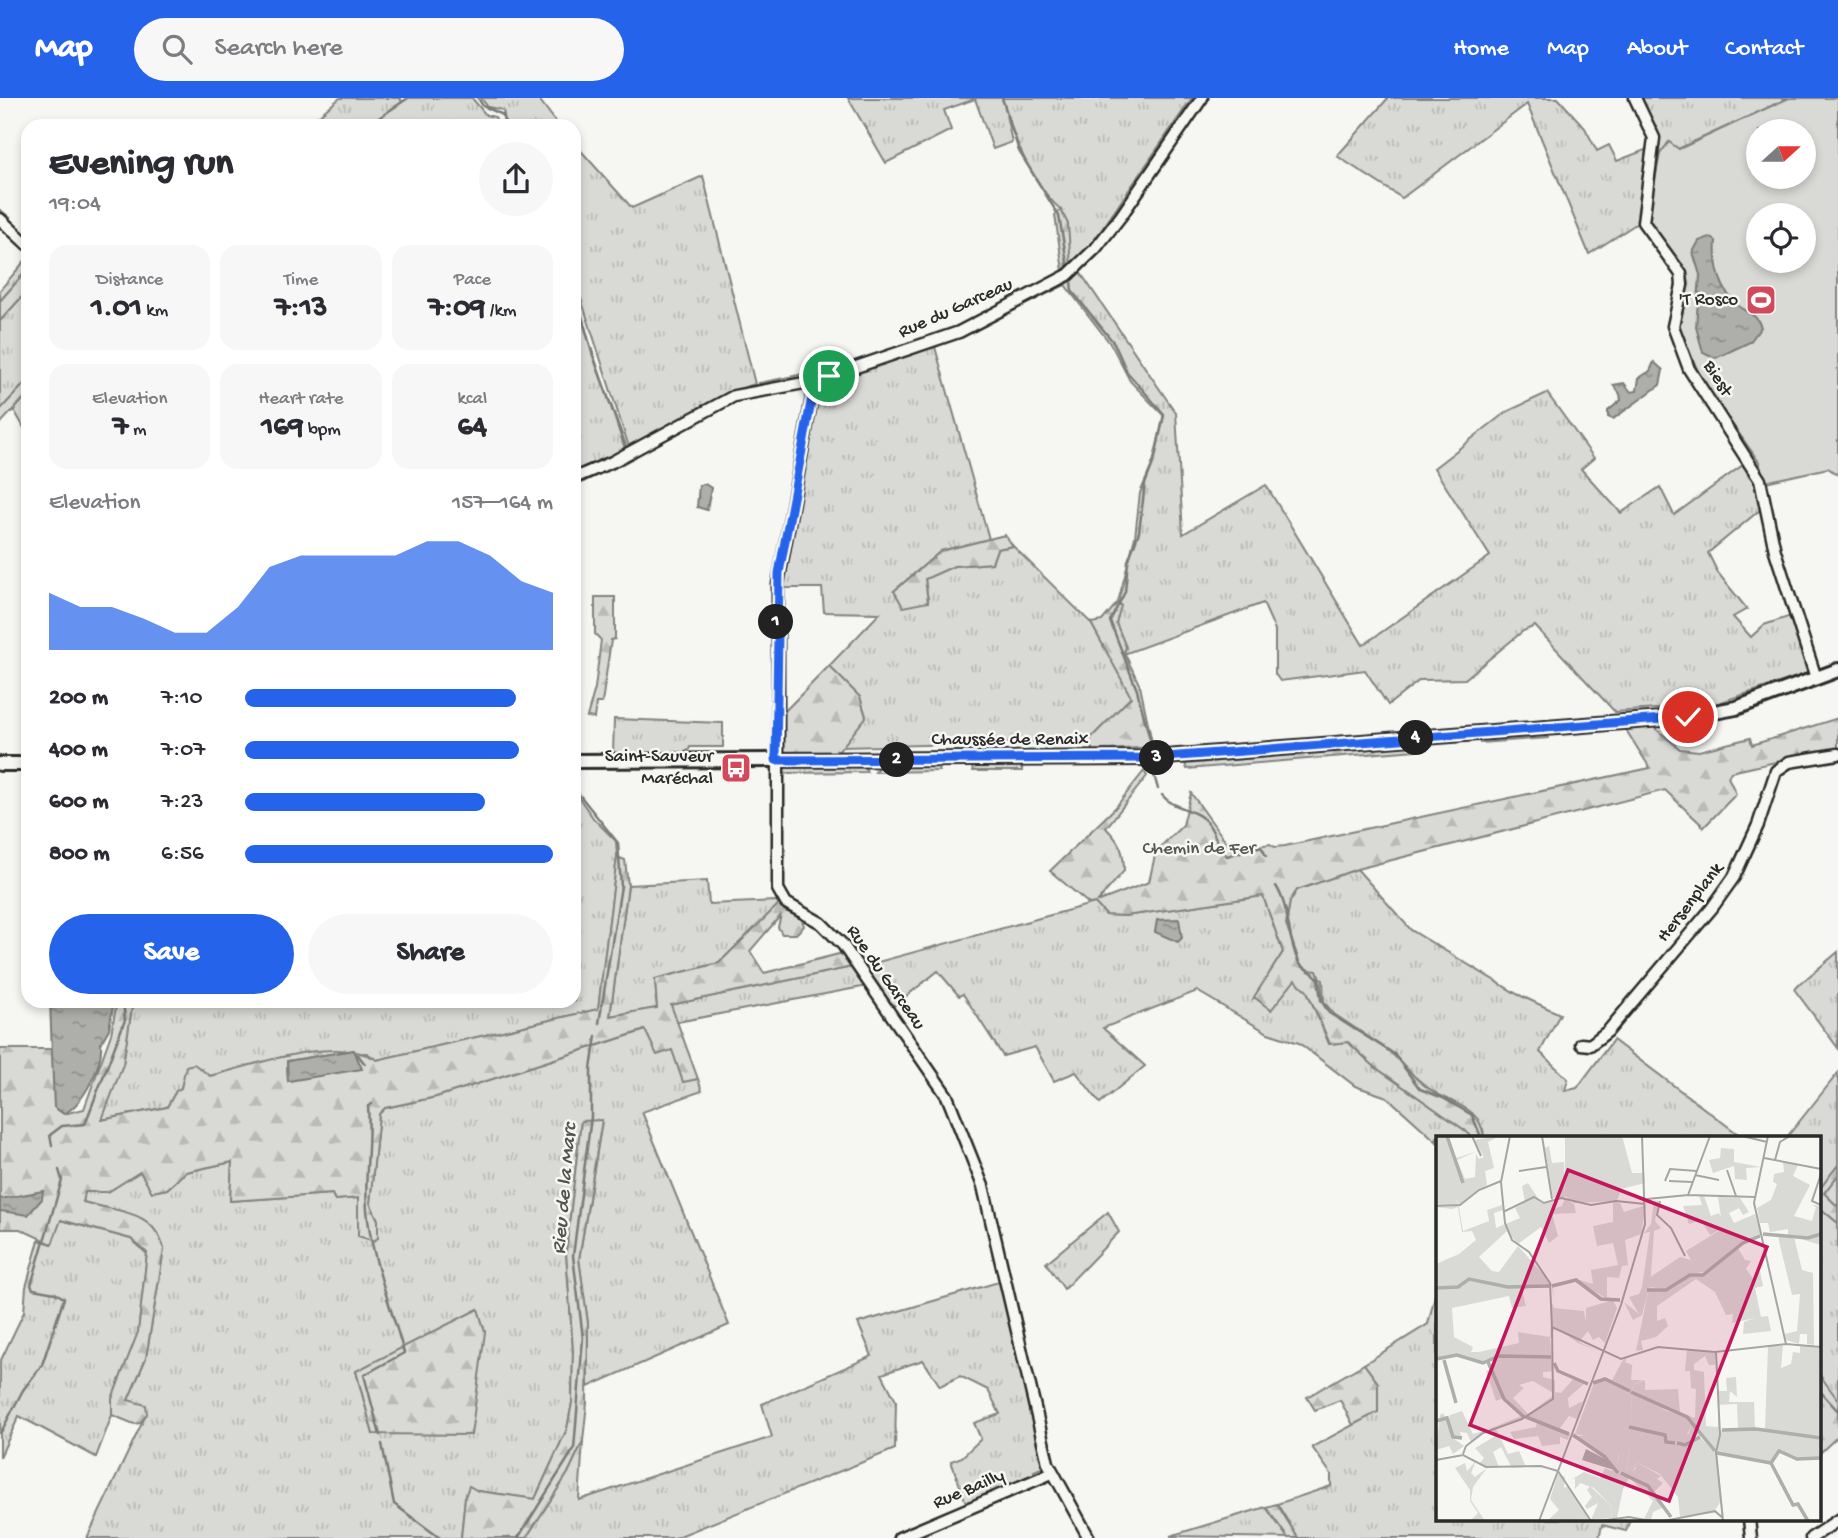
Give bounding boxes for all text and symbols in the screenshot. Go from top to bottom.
search box [134,18,624,81]
text: Map [35,30,92,68]
icon: search [158,30,196,68]
text: Search here [214,34,343,65]
text: Home [1453,35,1509,64]
text: Map [1547,35,1589,64]
text: About [1627,35,1687,64]
text: Contact [1725,35,1803,64]
north arrow [1746,119,1816,189]
map controls [1746,119,1816,273]
button: share [479,142,553,216]
text: Evening run [49,143,233,187]
text: 19:04 [49,191,101,218]
button: locate [1746,203,1816,273]
text: Distance [96,269,163,292]
text: Time [284,269,318,292]
text: Pace [454,269,491,292]
street label: Rue du Garceau [895,274,1017,344]
sports icon: 'T Rosco [1744,283,1778,317]
place label: 'T Rosco [1678,289,1738,312]
text: 1.01 [91,292,142,327]
text: 7:13 [275,292,327,327]
text: 7:09 [428,292,485,327]
text: km [142,300,168,323]
text: /km [485,300,516,323]
pin [799,346,859,406]
street label: Biest [1697,356,1738,403]
icon: arrive [810,357,848,395]
text: Elevation [92,388,167,411]
text: Heart rate [258,388,344,411]
text: kcal [457,388,487,411]
text: 7 [113,411,128,446]
text: 169 [261,411,303,446]
text: 64 [458,411,487,446]
text: m [128,419,146,442]
text: bpm [303,419,341,442]
text: Elevation [49,490,140,517]
text: 157–164 m [452,490,553,517]
pin: 1 [758,604,794,640]
text: 1 [772,610,779,633]
text: 200 m [49,685,108,712]
text: 7:10 [161,685,203,712]
pin [1658,687,1718,747]
icon: check [1669,698,1707,736]
pin: 4 [1398,720,1434,756]
text: 4 [1411,726,1420,749]
street label: Chaussée de Renaix [932,729,1088,752]
text: 400 m [49,737,108,764]
text: 7:07 [161,737,205,764]
pin: 3 [1140,740,1174,776]
pin: 2 [880,742,914,778]
place label: Saint-Sauveur Maréchal [605,746,715,791]
text: 3 [1152,746,1161,769]
text: 2 [892,748,901,771]
bus stop icon: Saint-Sauveur Maréchal [719,751,753,785]
text: 600 m [49,789,109,816]
text: 7:23 [161,789,203,816]
park label: Chemin de Fer [1142,838,1258,861]
text: 800 m [49,841,110,868]
text: 6:56 [161,841,204,868]
street label: Hersenplank [1653,857,1730,947]
button: Save [49,914,294,994]
button: Share [308,914,553,994]
street label: Rue du Garceau [840,921,930,1035]
water label: Rieu de la Marc [548,1121,584,1256]
inset map [1436,1136,1820,1520]
street label: Rue Bailly [930,1464,1009,1515]

